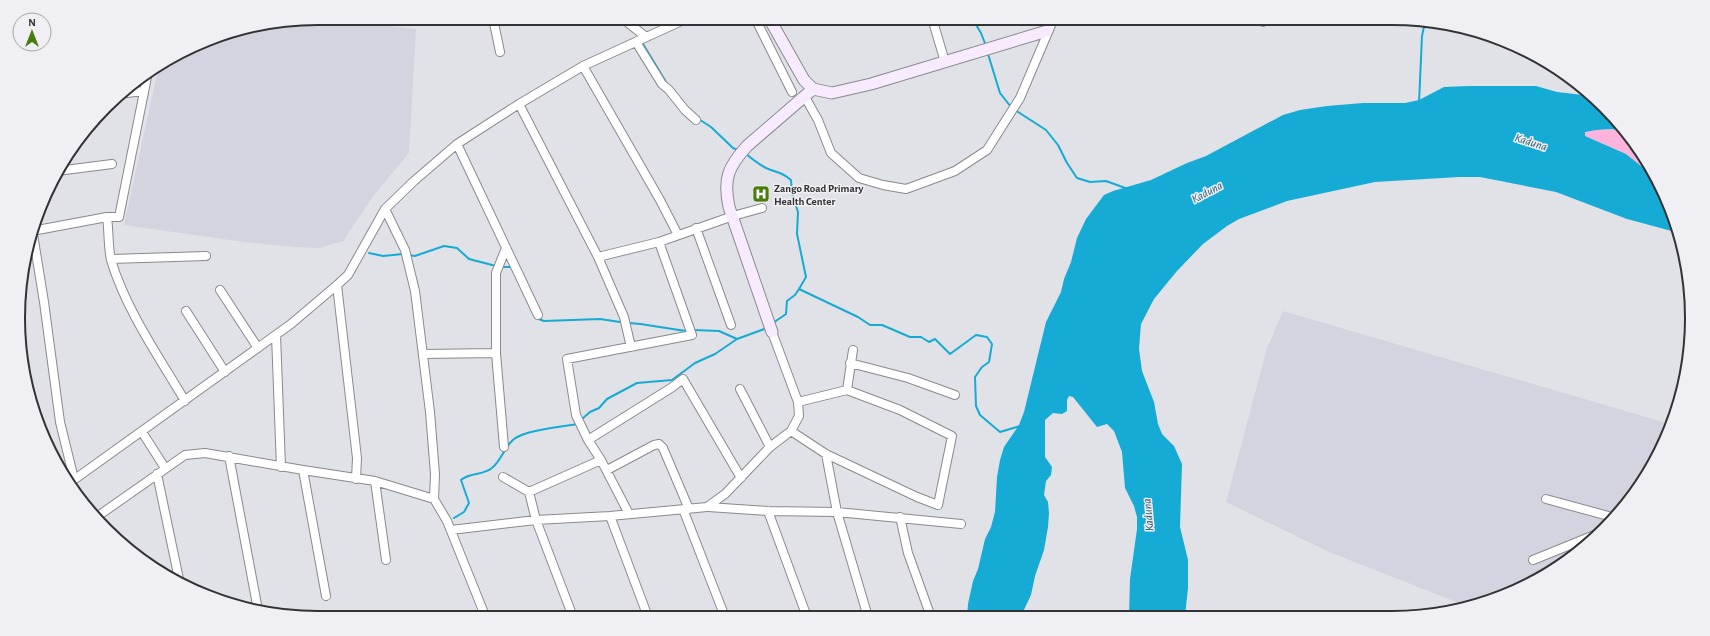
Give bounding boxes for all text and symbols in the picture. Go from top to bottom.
north arrow [12,12,52,52]
text: N [28,17,36,28]
water label: Kaduna [1513,131,1549,153]
water label: Kaduna [1190,179,1224,205]
place label: Zango Road Primary Health Center [774,183,864,207]
hospital icon: Zango Road Primary Health Center [751,184,771,204]
water label: Kaduna [1141,498,1155,532]

